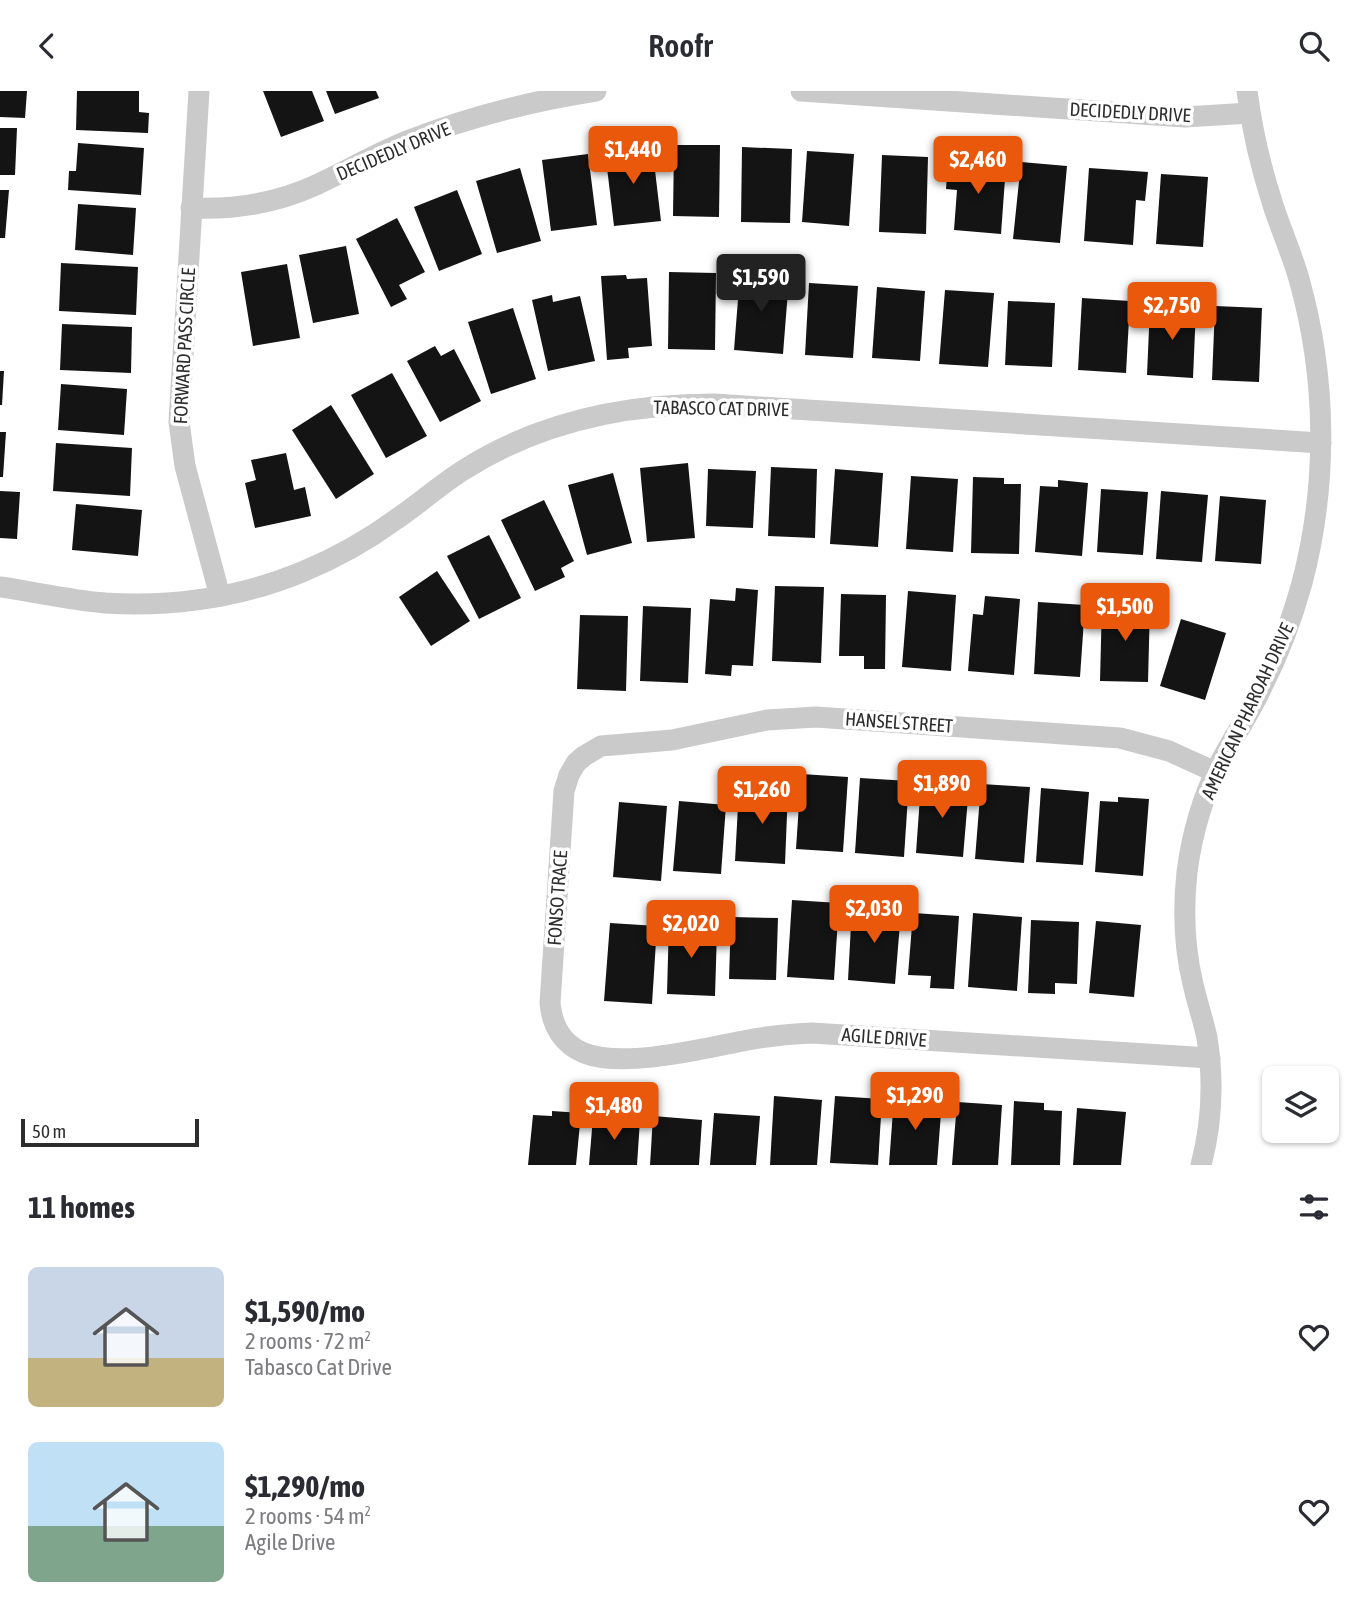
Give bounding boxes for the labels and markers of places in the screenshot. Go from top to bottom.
pin: $1,440 [576,127,690,186]
pin: $2,460 [921,137,1035,196]
pin: $1,590 [704,255,818,314]
pin: $2,750 [1115,282,1229,342]
pin: $1,500 [1068,583,1182,643]
pin: $1,890 [885,761,999,820]
pin: $1,260 [705,767,819,826]
pin: $2,030 [817,885,931,945]
pin: $2,020 [634,901,748,960]
pin: $1,290 [858,1073,972,1132]
pin: $1,480 [557,1083,671,1142]

